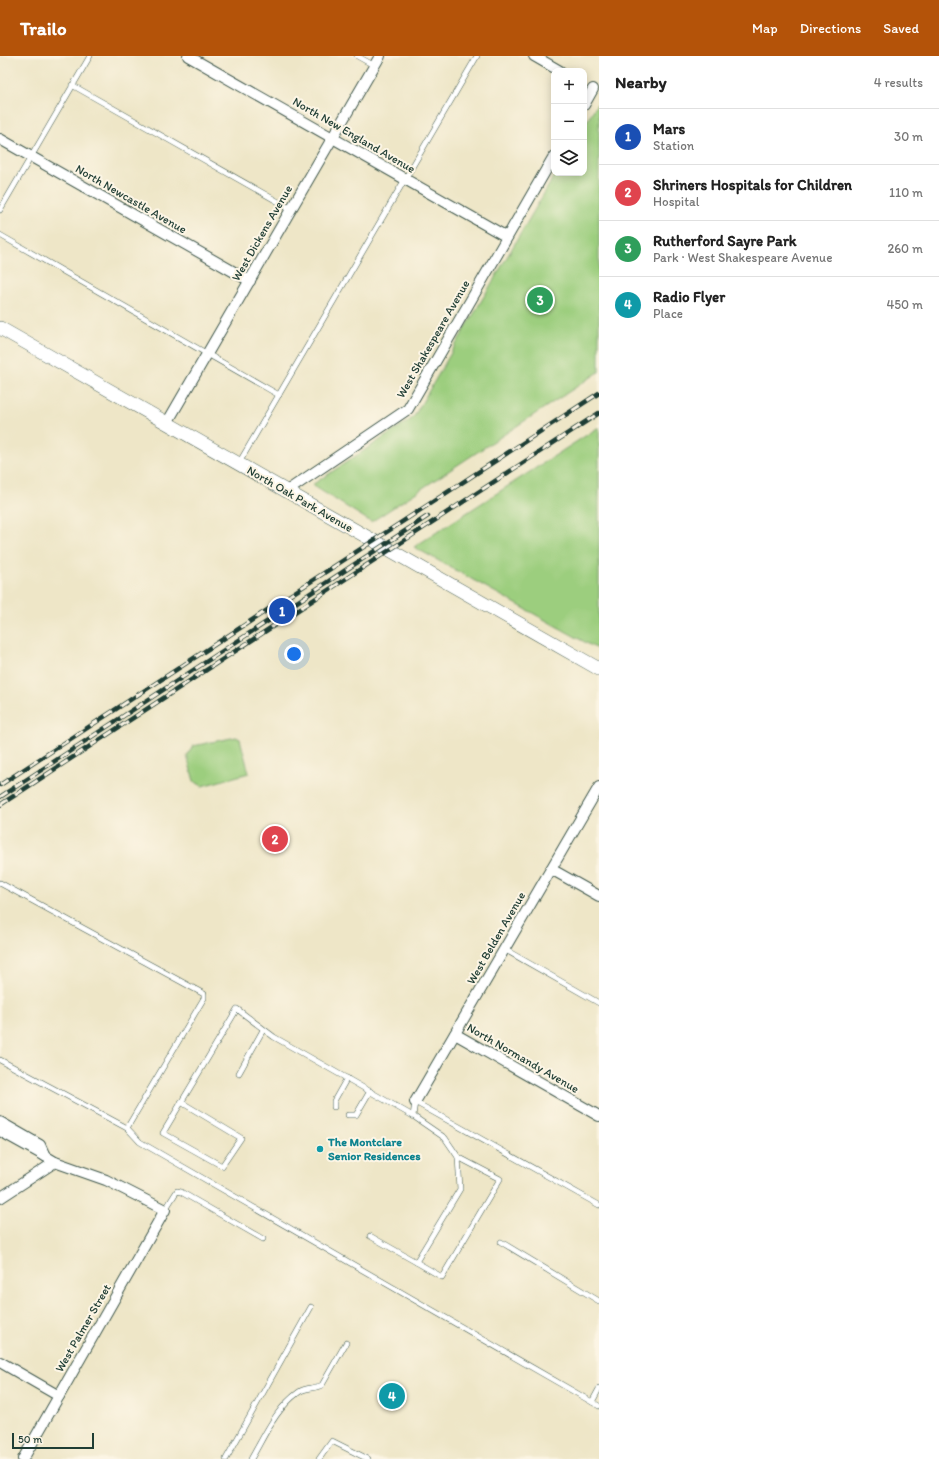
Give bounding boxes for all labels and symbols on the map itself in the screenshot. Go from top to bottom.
street label: North New England Avenue [290,94,418,176]
street label: North Newcastle Avenue [73,161,189,237]
street label: West Dickens Avenue [229,182,295,283]
street label: West Shakespeare Avenue [393,277,473,400]
pin: 3 [527,285,553,315]
street label: North Oak Park Avenue [244,463,356,535]
pin: 1 [269,596,295,626]
your location [284,644,304,664]
pin: 2 [262,824,288,854]
street label: West Belden Avenue [464,889,528,987]
street label: North Normandy Avenue [464,1020,582,1096]
place label: The Montclare Senior Residences [327,1135,421,1163]
marker: The Montclare Senior Residences [315,1144,325,1154]
street label: West Palmer Street [52,1281,114,1374]
pin: 4 [379,1381,405,1411]
scale bar [12,1431,94,1450]

